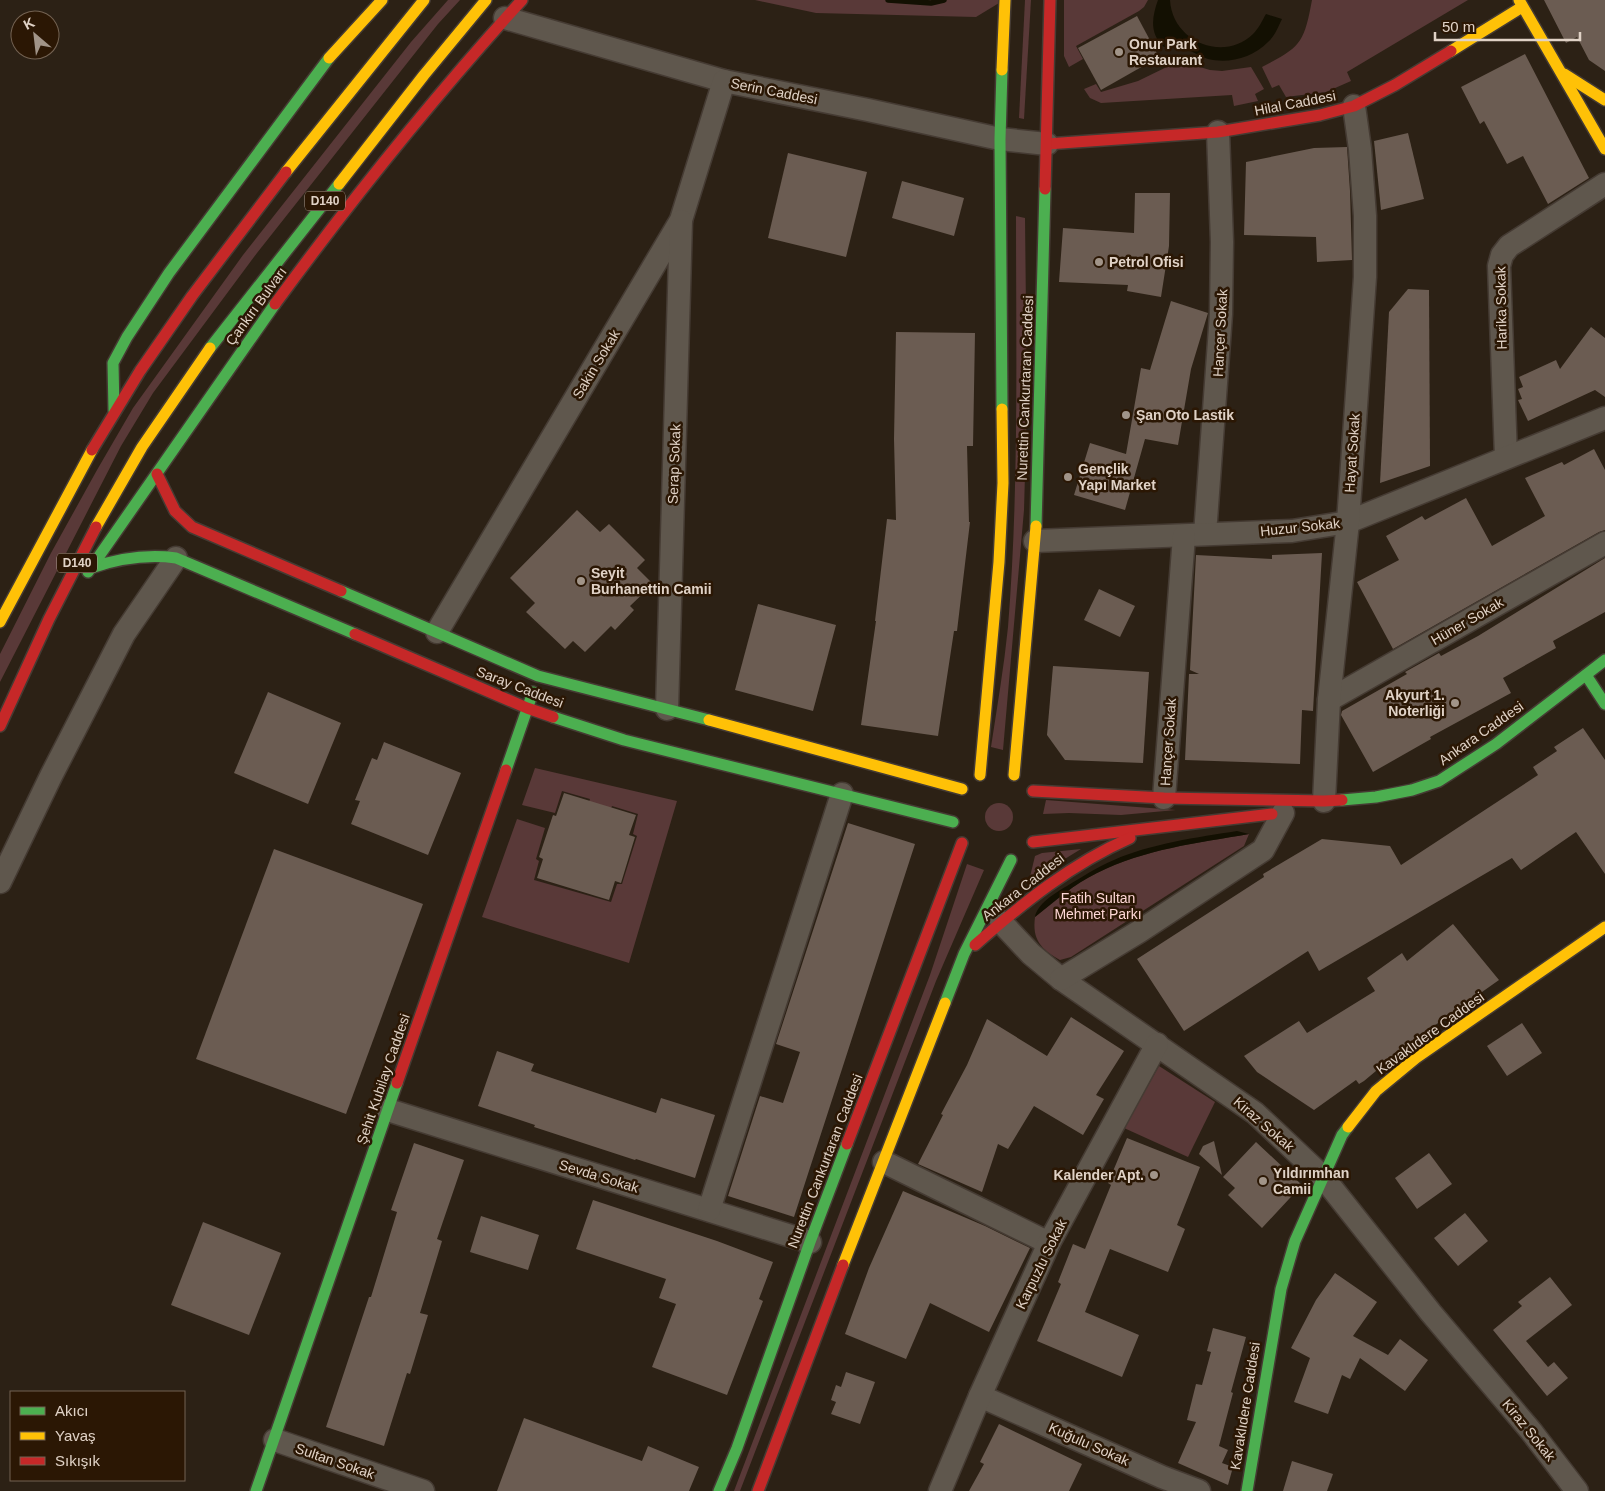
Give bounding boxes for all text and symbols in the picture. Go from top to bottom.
north arrow [10,10,60,60]
scale bar [1435,10,1580,42]
text: K [21,14,37,33]
text: 50 m [1442,18,1475,35]
place label: Onur Park Restaurant [1129,36,1202,68]
marker: Onur Park Restaurant [1113,46,1125,58]
street label: Serin Caddesi [729,75,819,107]
street label: Hilal Caddesi [1253,87,1337,119]
road number: D140 [305,192,345,210]
place label: Petrol Ofisi [1109,254,1184,270]
marker: Petrol Ofisi [1093,256,1105,268]
street label: Çankırı Bulvarı [222,264,290,348]
street label: Harika Sokak [1492,265,1510,350]
street label: Hançer Sokak [1210,288,1230,377]
street label: Nurettin Cankurtaran Caddesi [1014,295,1036,481]
street label: Sakin Sokak [569,326,623,401]
place label: Şan Oto Lastik [1136,407,1234,423]
marker: Şan Oto Lastik [1120,409,1132,421]
street label: Hayat Sokak [1341,412,1363,493]
street label: Serap Sokak [665,423,683,504]
place label: Gençlik Yapı Market [1078,461,1156,493]
marker: Gençlik Yapı Market [1062,471,1074,483]
street label: Huzur Sokak [1259,515,1342,539]
road number: D140 [57,554,97,572]
place label: Seyit Burhanettin Camii [591,565,712,597]
marker: Seyit Burhanettin Camii [575,575,587,587]
street label: Hüner Sokak [1428,593,1507,648]
street label: Saray Caddesi [474,663,566,711]
place label: Akyurt 1. Noterliği [1385,687,1445,719]
street label: Hançer Sokak [1157,697,1179,786]
marker: Akyurt 1. Noterliği [1449,697,1461,709]
street label: Ankara Caddesi [1436,698,1526,768]
street label: Ankara Caddesi [979,850,1067,924]
park label: Fatih Sultan Mehmet Parkı [1054,890,1142,922]
street label: Kavaklıdere Caddesi [1373,989,1487,1077]
street label: Şehit Kubilay Caddesi [353,1012,413,1146]
street label: Nurettin Cankurtaran Caddesi [784,1072,866,1250]
street label: Kiraz Sokak [1231,1093,1298,1155]
street label: Sevda Sokak [557,1156,642,1196]
place label: Yıldırımhan Camii [1273,1165,1349,1197]
place label: Kalender Apt. [1054,1167,1144,1183]
marker: Kalender Apt. [1148,1169,1160,1181]
marker: Yıldırımhan Camii [1257,1175,1269,1187]
street label: Karpuzlu Sokak [1012,1216,1070,1312]
street label: Kavaklıdere Caddesi [1227,1341,1263,1471]
legend [10,1391,185,1481]
street label: Kiraz Sokak [1499,1396,1559,1465]
text: Akıcı [55,1402,88,1419]
street label: Kuğulu Sokak [1046,1419,1133,1469]
text: Yavaş [55,1427,96,1444]
street label: Sultan Sokak [293,1440,378,1482]
text: Sıkışık [55,1452,101,1469]

